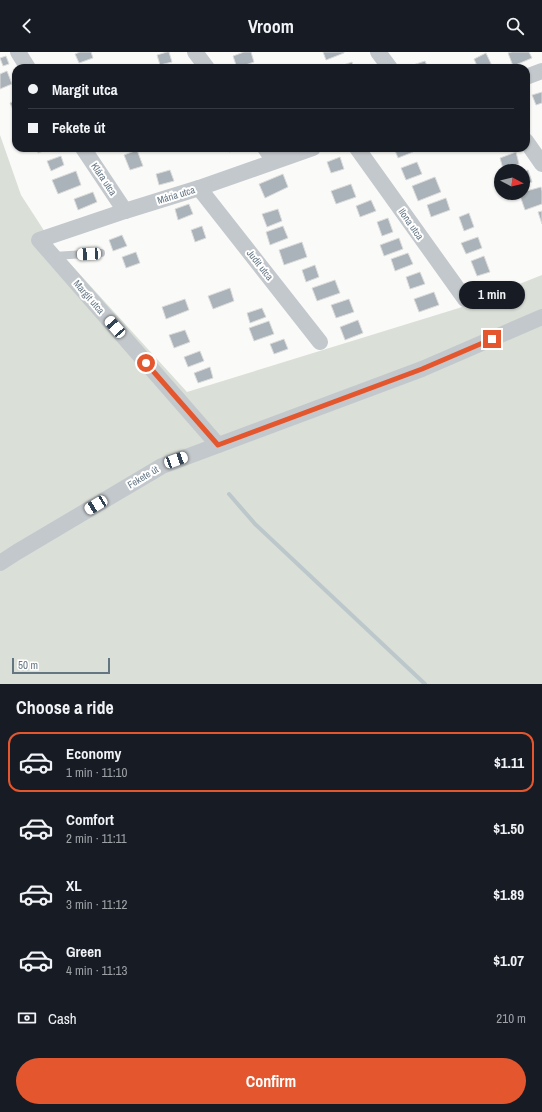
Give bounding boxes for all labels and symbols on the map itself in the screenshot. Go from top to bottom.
street label: Klára utca [88,160,120,198]
north arrow [494,164,530,200]
street label: Mária utca [156,183,197,207]
street label: Ilona utca [395,206,427,243]
car [77,247,101,261]
street label: Judit utca [244,247,276,283]
street label: Margit utca [71,277,108,317]
callout: 1 min [459,281,525,309]
car [103,314,127,340]
route end [483,330,501,348]
route start [137,354,155,372]
car [163,450,189,470]
street label: Fekete út [125,462,161,491]
car [83,494,109,516]
scale bar [12,656,110,675]

